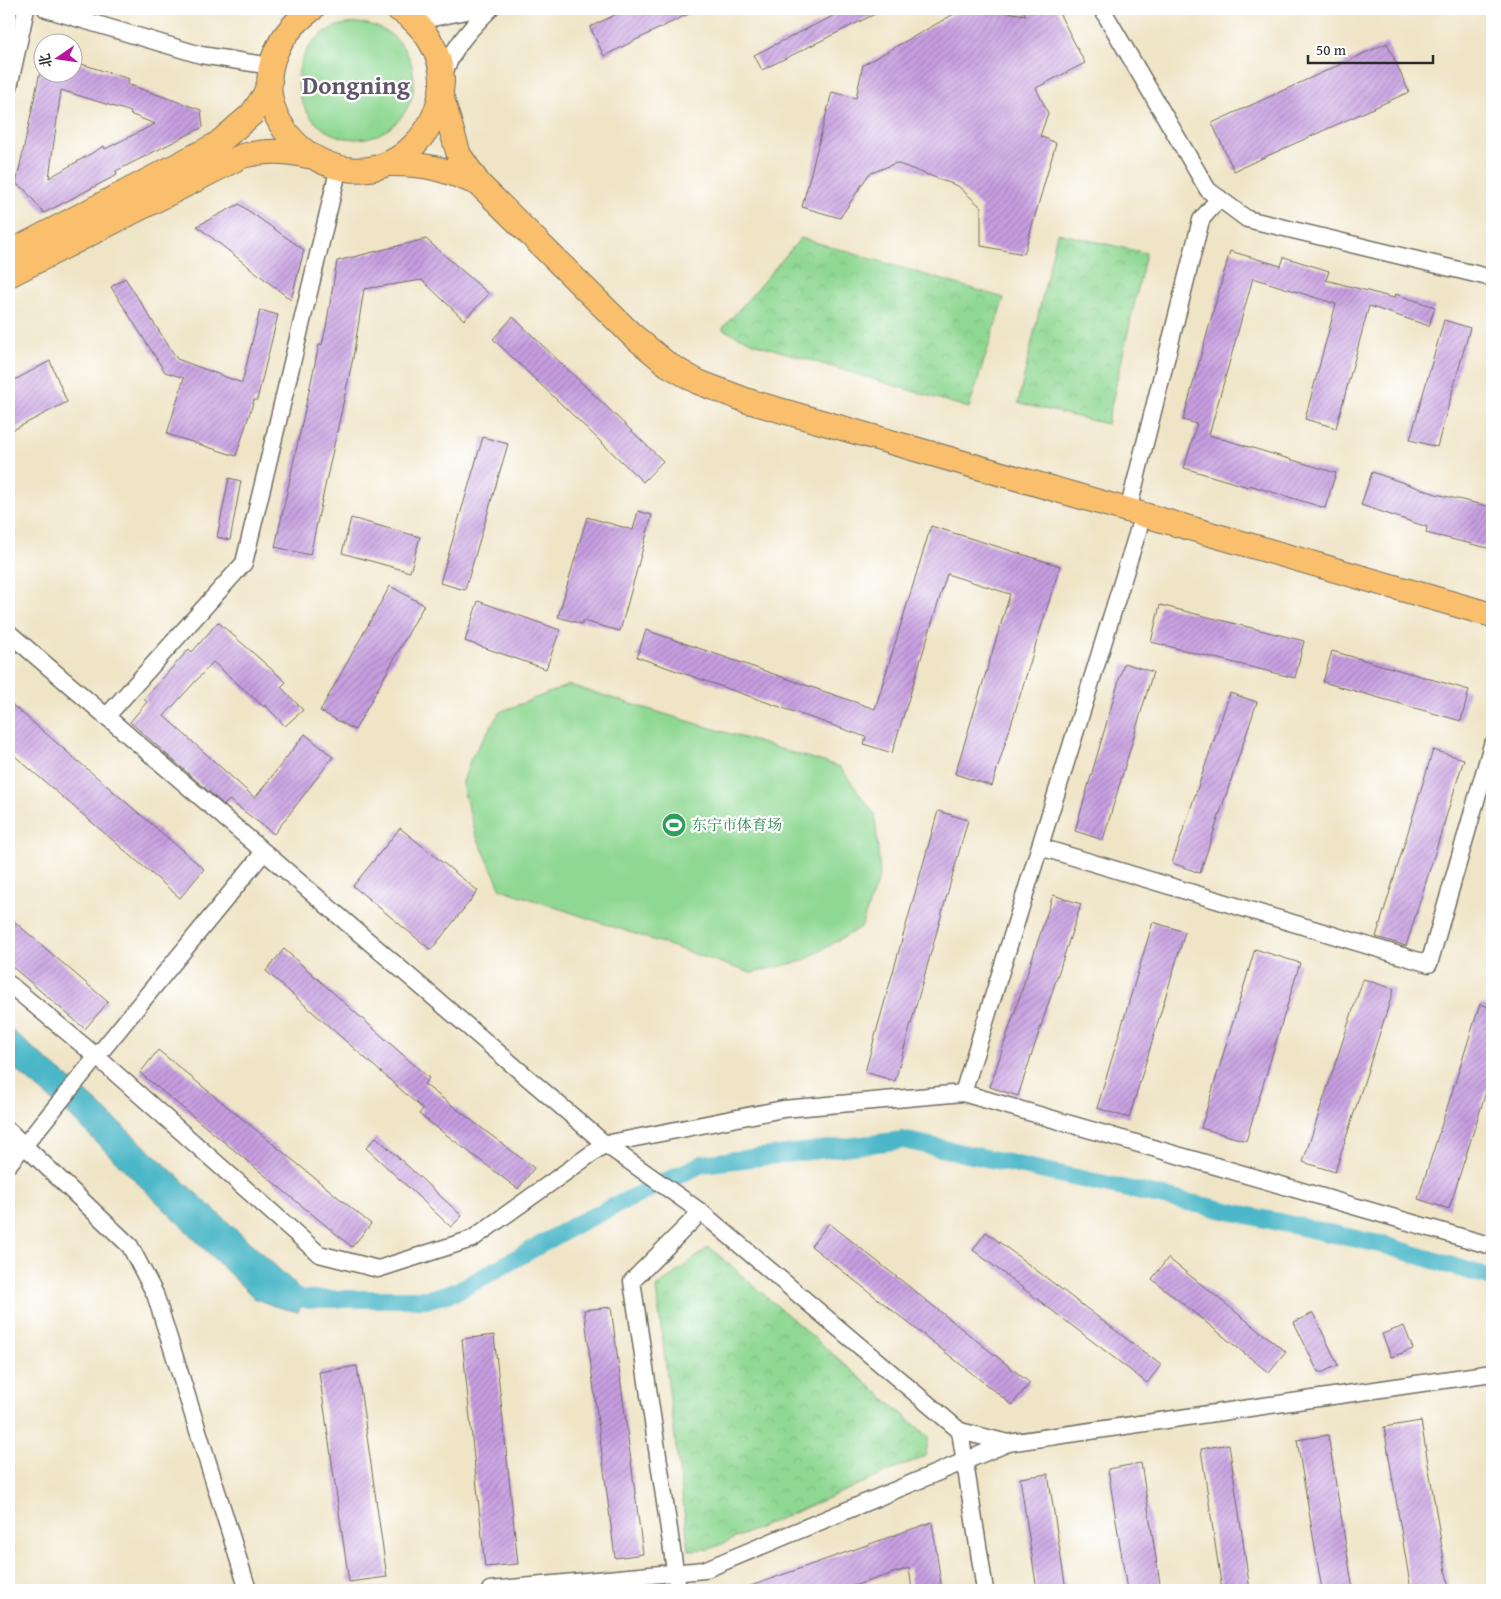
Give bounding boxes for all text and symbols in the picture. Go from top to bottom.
north arrow [32,32,82,82]
scale bar [1308,32,1434,64]
text: 50 m [1316,39,1347,60]
text: 北 [34,52,57,70]
district label: Dongning [302,67,411,103]
sports icon: 东宁市体育场 [661,812,687,838]
place label: 东宁市体育场 [692,814,782,835]

